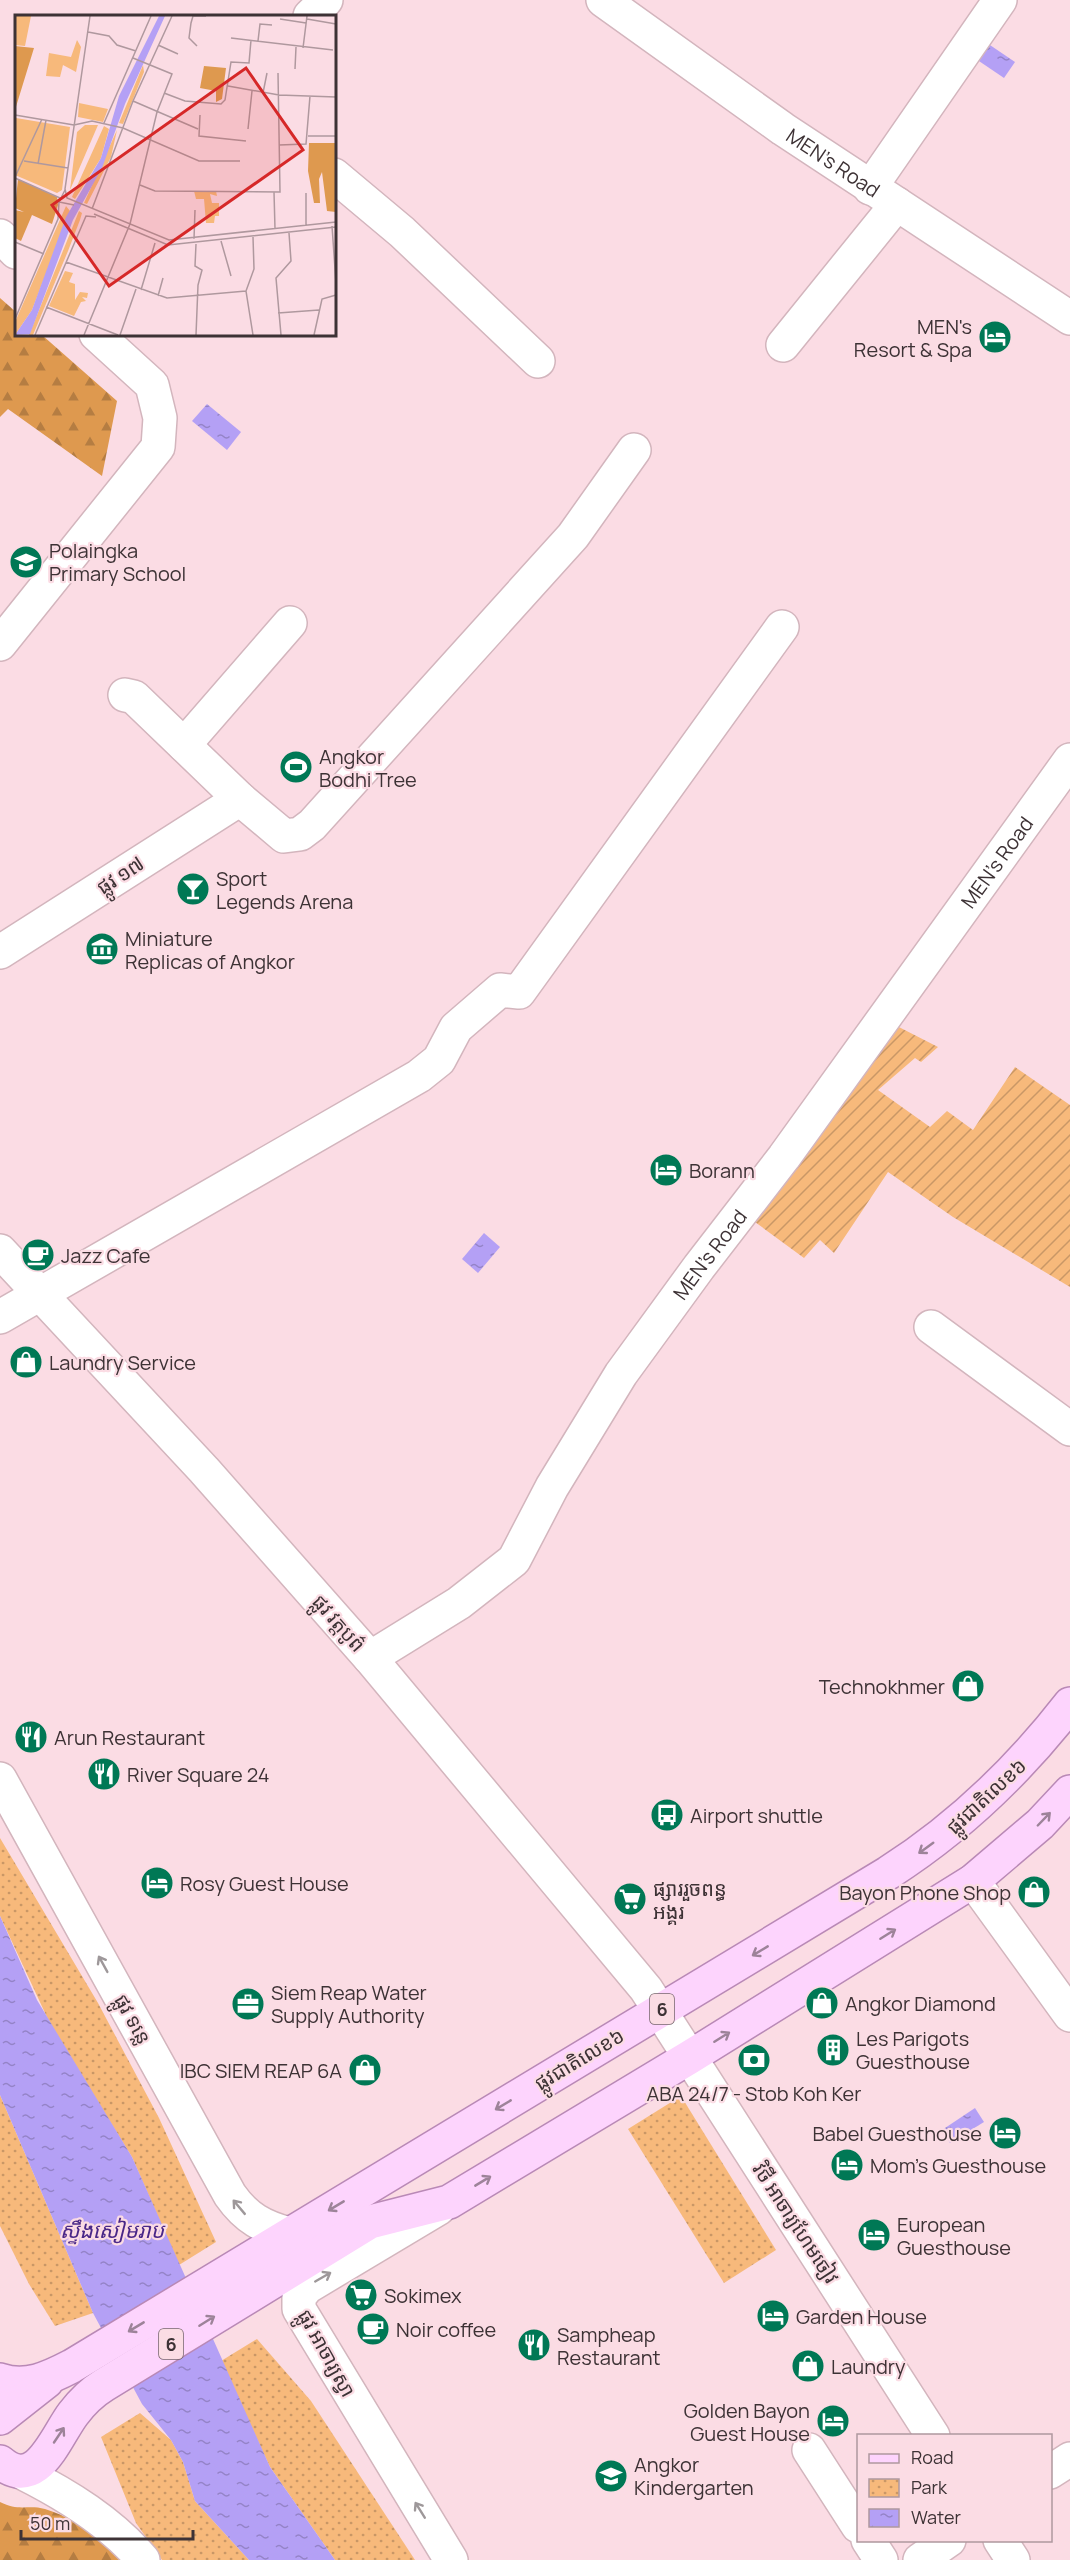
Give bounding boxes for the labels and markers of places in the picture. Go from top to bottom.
place label: MEN's Resort & Spa [854,313,972,363]
hotel icon: MEN's Resort & Spa [977,319,1013,355]
place label: Polaingka Primary School [49,537,186,587]
school or university icon: Polaingka Primary School [8,544,44,580]
place label: Angkor Bodhi Tree [319,743,417,793]
sports icon: Angkor Bodhi Tree [278,749,314,785]
place label: Sport Legends Arena [216,865,353,915]
bar icon: Sport Legends Arena [175,871,211,907]
place label: Miniature Replicas of Angkor [125,925,295,975]
museum icon: Miniature Replicas of Angkor [84,931,120,967]
hotel icon: Borann [648,1152,684,1188]
place label: Borann [689,1157,755,1184]
cafe icon: Jazz Cafe [20,1237,56,1273]
place label: Jazz Cafe [61,1242,150,1269]
shop icon: Laundry Service [8,1344,44,1380]
place label: Laundry Service [49,1349,196,1376]
shop icon: Technokhmer [950,1668,986,1704]
place label: Technokhmer [819,1673,945,1700]
restaurant icon: Arun Restaurant [13,1719,49,1755]
place label: Arun Restaurant [54,1724,205,1751]
restaurant icon: River Square 24 [86,1756,122,1792]
place label: River Square 24 [127,1761,270,1788]
bus stop icon: Airport shuttle [649,1797,685,1833]
place label: Airport shuttle [690,1802,823,1829]
hotel icon: Rosy Guest House [139,1865,175,1901]
place label: Rosy Guest House [180,1870,349,1897]
shop icon: Bayon Phone Shop [1016,1874,1052,1910]
place label: ផ្សាររួចពន្ធ អង្គរ [653,1875,727,1925]
place label: Bayon Phone Shop [839,1879,1011,1906]
supermarket icon: ផ្សាររួចពន្ធ អង្គរ [612,1881,648,1917]
place label: Siem Reap Water Supply Authority [271,1979,427,2029]
shop icon: Angkor Diamond [804,1985,840,2021]
office icon: Siem Reap Water Supply Authority [230,1986,266,2022]
place label: Angkor Diamond [845,1990,996,2017]
place label: Les Parigots Guesthouse [856,2025,970,2075]
building icon: Les Parigots Guesthouse [815,2032,851,2068]
bank icon: ABA 24/7 - Stob Koh Ker [736,2042,772,2078]
shop icon: IBC SIEM REAP 6A [347,2052,383,2088]
place label: IBC SIEM REAP 6A [180,2057,342,2084]
place label: ABA 24/7 - Stob Koh Ker [647,2080,861,2107]
hotel icon: Babel Guesthouse [987,2115,1023,2151]
place label: Babel Guesthouse [812,2120,982,2147]
hotel icon: Mom's Guesthouse [829,2147,865,2183]
place label: Mom's Guesthouse [870,2152,1046,2179]
place label: European Guesthouse [897,2211,1011,2261]
hotel icon: European Guesthouse [856,2217,892,2253]
supermarket icon: Sokimex [343,2277,379,2313]
place label: Sokimex [384,2282,462,2309]
hotel icon: Garden House [755,2298,791,2334]
place label: Garden House [796,2303,927,2330]
cafe icon: Noir coffee [355,2311,391,2347]
place label: Noir coffee [396,2316,496,2343]
place label: Sampheap Restaurant [557,2321,661,2371]
restaurant icon: Sampheap Restaurant [516,2327,552,2363]
shop icon: Laundry [790,2348,826,2384]
place label: Laundry [831,2353,906,2380]
place label: Golden Bayon Guest House [684,2397,810,2447]
hotel icon: Golden Bayon Guest House [815,2403,851,2439]
place label: Angkor Kindergarten [634,2451,754,2501]
school or university icon: Angkor Kindergarten [593,2458,629,2494]

